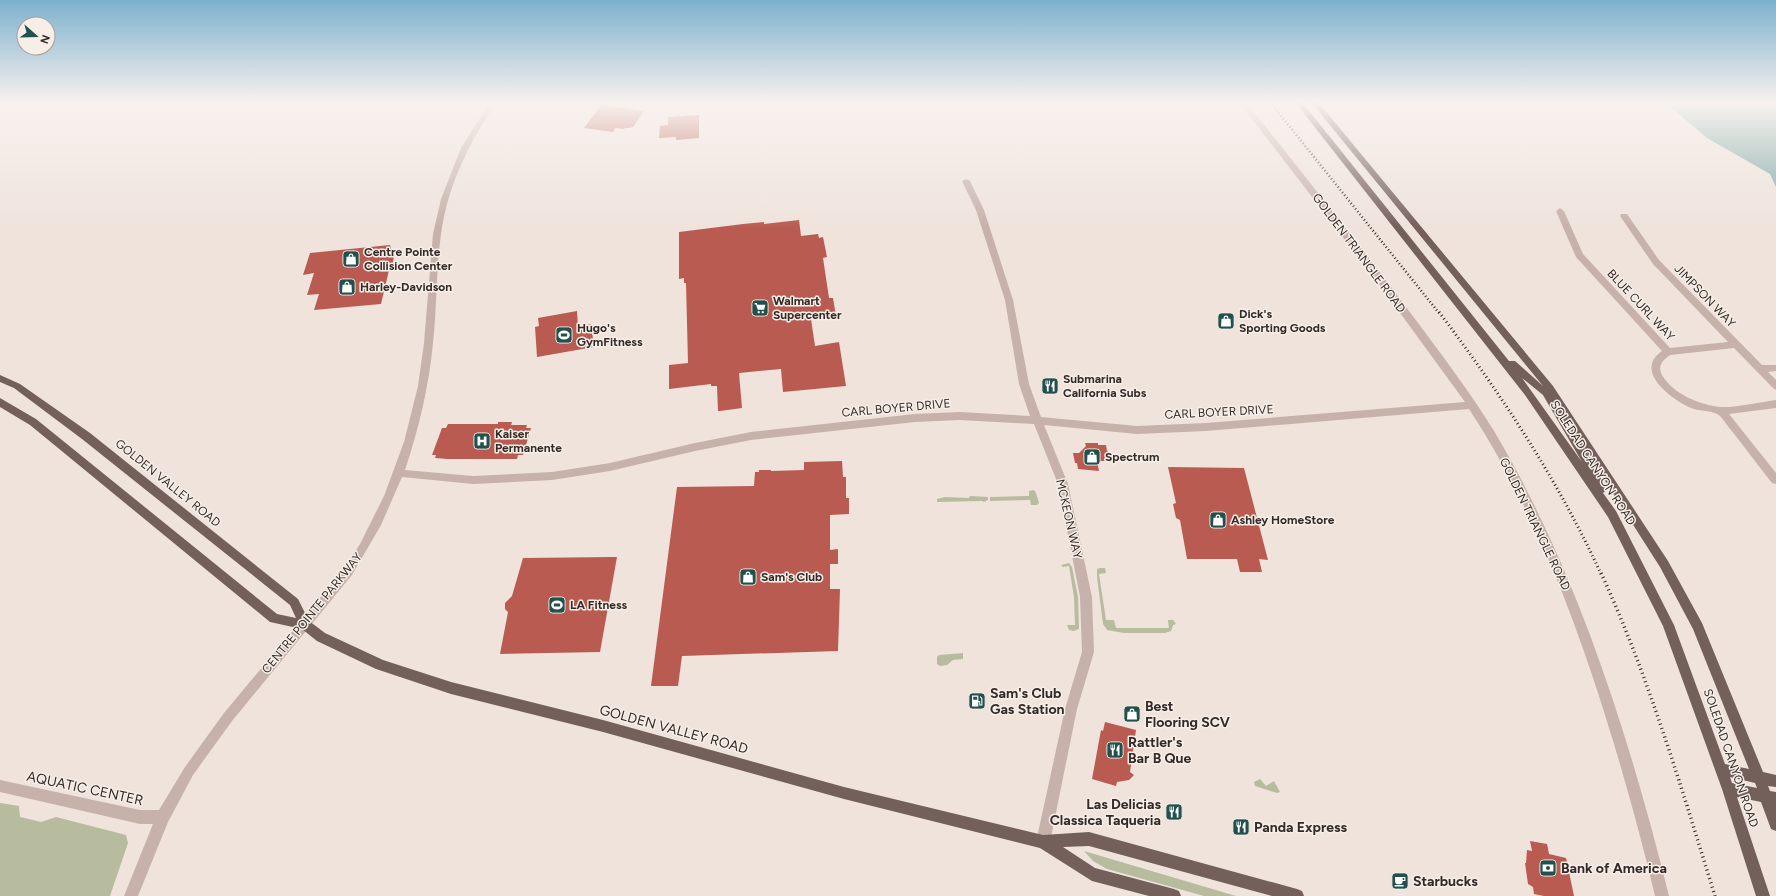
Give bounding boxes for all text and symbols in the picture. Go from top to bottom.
north arrow [16,16,56,56]
text: N [37,33,52,45]
street label: GOLDEN TRIANGLE ROAD [1310,191,1408,315]
place label: Centre Pointe Collision Center [364,245,453,273]
shop icon: Centre Pointe Collision Center [341,249,361,269]
street label: JIMPSON WAY [1672,262,1739,331]
street label: BLUE CURL WAY [1604,266,1678,344]
shop icon: Harley-Davidson [337,277,357,297]
place label: Harley-Davidson [360,280,452,294]
place label: Walmart Supercenter [773,294,842,322]
supermarket icon: Walmart Supercenter [750,298,770,318]
place label: Dick's Sporting Goods [1239,307,1326,335]
shop icon: Dick's Sporting Goods [1216,311,1236,331]
place label: Hugo's GymFitness [577,321,643,349]
sports icon: Hugo's GymFitness [554,325,574,345]
place label: Submarina California Subs [1063,372,1147,400]
restaurant icon: Submarina California Subs [1040,376,1060,396]
street label: CARL BOYER DRIVE [841,396,951,420]
street label: SOLEDAD CANYON ROAD [1547,398,1639,528]
street label: CARL BOYER DRIVE [1164,402,1274,422]
place label: Kaiser Permanente [495,427,562,455]
hospital icon: Kaiser Permanente [472,431,492,451]
street label: GOLDEN VALLEY ROAD [113,436,223,530]
shop icon: Spectrum [1082,447,1102,467]
place label: Spectrum [1105,450,1159,464]
street label: GOLDEN TRIANGLE ROAD [1497,455,1573,593]
street label: MCKEON WAY [1053,478,1085,561]
shop icon: Ashley HomeStore [1208,510,1228,530]
place label: Ashley HomeStore [1231,513,1335,527]
street label: CENTRE POINTE PARKWAY [259,549,365,676]
shop icon: Sam's Club [738,567,758,587]
place label: Sam's Club [761,570,822,584]
sports icon: LA Fitness [547,595,567,615]
place label: LA Fitness [570,598,628,612]
place label: Sam's Club Gas Station [990,685,1065,718]
street label: SOLEDAD CANYON ROAD [1701,687,1761,829]
fuel station icon: Sam's Club Gas Station [967,691,987,711]
place label: Best Flooring SCV [1145,698,1230,731]
street label: GOLDEN VALLEY ROAD [598,701,750,758]
shop icon: Best Flooring SCV [1122,704,1142,724]
place label: Rattler's Bar B Que [1128,734,1192,767]
restaurant icon: Rattler's Bar B Que [1105,740,1125,760]
street label: AQUATIC CENTER [25,768,145,809]
place label: Las Delicias Classica Taqueria [1050,796,1161,829]
restaurant icon: Las Delicias Classica Taqueria [1164,802,1184,822]
restaurant icon: Panda Express [1231,817,1251,837]
place label: Panda Express [1254,819,1348,836]
bank icon: Bank of America [1538,858,1558,878]
place label: Bank of America [1561,860,1667,877]
cafe icon: Starbucks [1390,871,1410,891]
place label: Starbucks [1413,873,1478,890]

